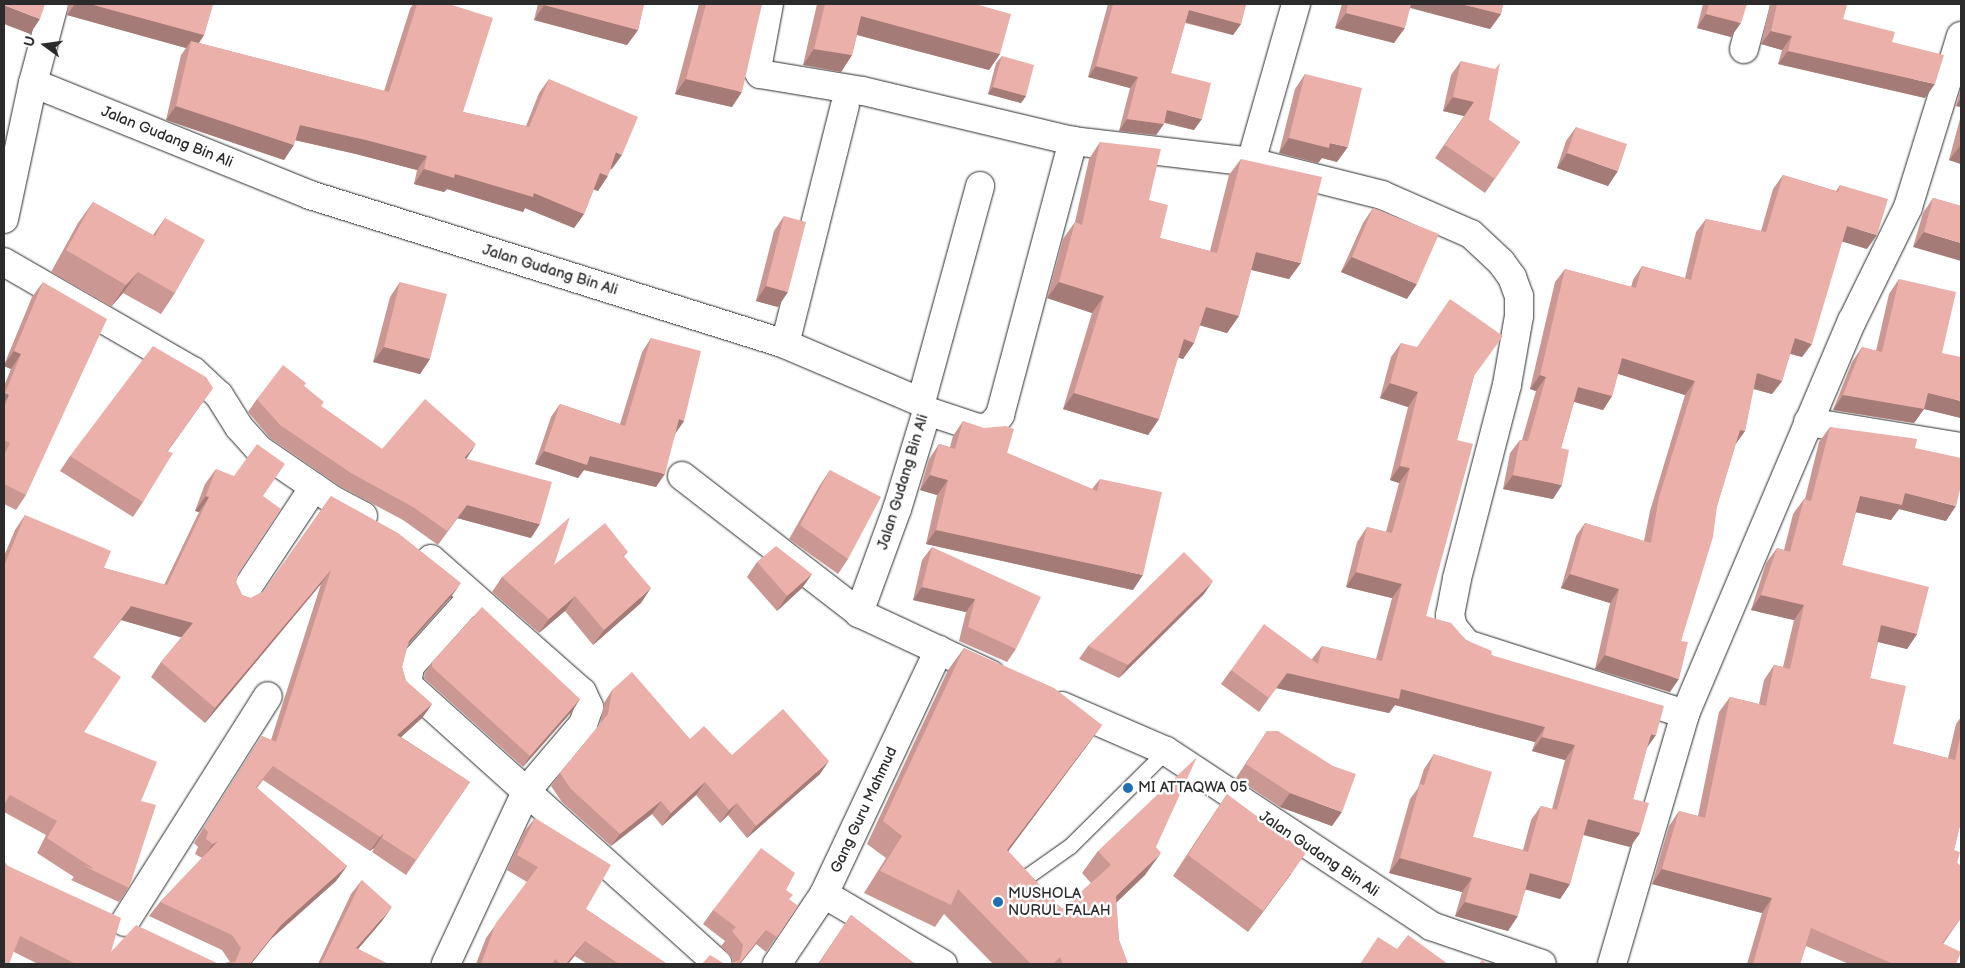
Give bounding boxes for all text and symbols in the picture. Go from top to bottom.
north arrow [20,20,70,70]
text: U [21,34,39,48]
street label: Jalan Gudang Bin Ali [99,102,235,172]
street label: Jalan Gudang Bin Ali [480,241,620,299]
street label: Jalan Gudang Bin Ali [874,412,932,552]
street label: Gang Guru Mahmud [827,744,901,876]
place label: MI ATTAQWA 05 [1138,779,1247,797]
marker: MI ATTAQWA 05 [1122,782,1134,794]
street label: Jalan Gudang Bin Ali [1256,807,1382,901]
place label: MUSHOLA NURUL FALAH [1008,884,1111,919]
marker: MUSHOLA NURUL FALAH [992,896,1004,908]

